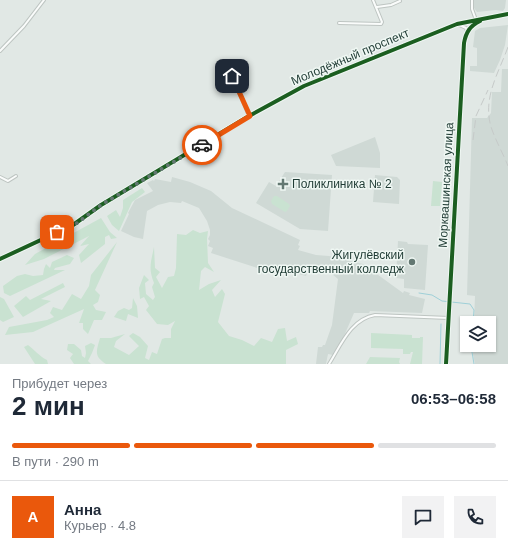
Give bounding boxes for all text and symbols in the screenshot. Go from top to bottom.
street label: Молодёжный проспект [289,26,412,88]
pin [215,59,249,93]
icon: home [221,65,243,87]
street label: Морквашинская улица [436,122,456,248]
courier [182,125,222,165]
icon: car [191,134,213,156]
place label: Поликлиника № 2 [292,177,392,191]
marker: Поликлиника № 2 [277,178,289,190]
pin [40,215,74,249]
icon: bag [46,221,68,243]
place label: Жигулёвский государственный колледж [258,248,404,276]
marker: Жигулёвский государственный колледж [407,257,417,267]
map controls [460,316,496,352]
button: layers [460,316,496,352]
text: Прибудет через [12,376,107,391]
text: 06:53–06:58 [411,390,496,407]
text: 2 мин [12,391,85,421]
text: В пути · 290 m [12,454,99,469]
button: chat [402,496,444,538]
button: phone [454,496,496,538]
text: Анна [64,501,101,518]
text: А [28,508,38,525]
text: Курьер · 4.8 [64,518,136,533]

